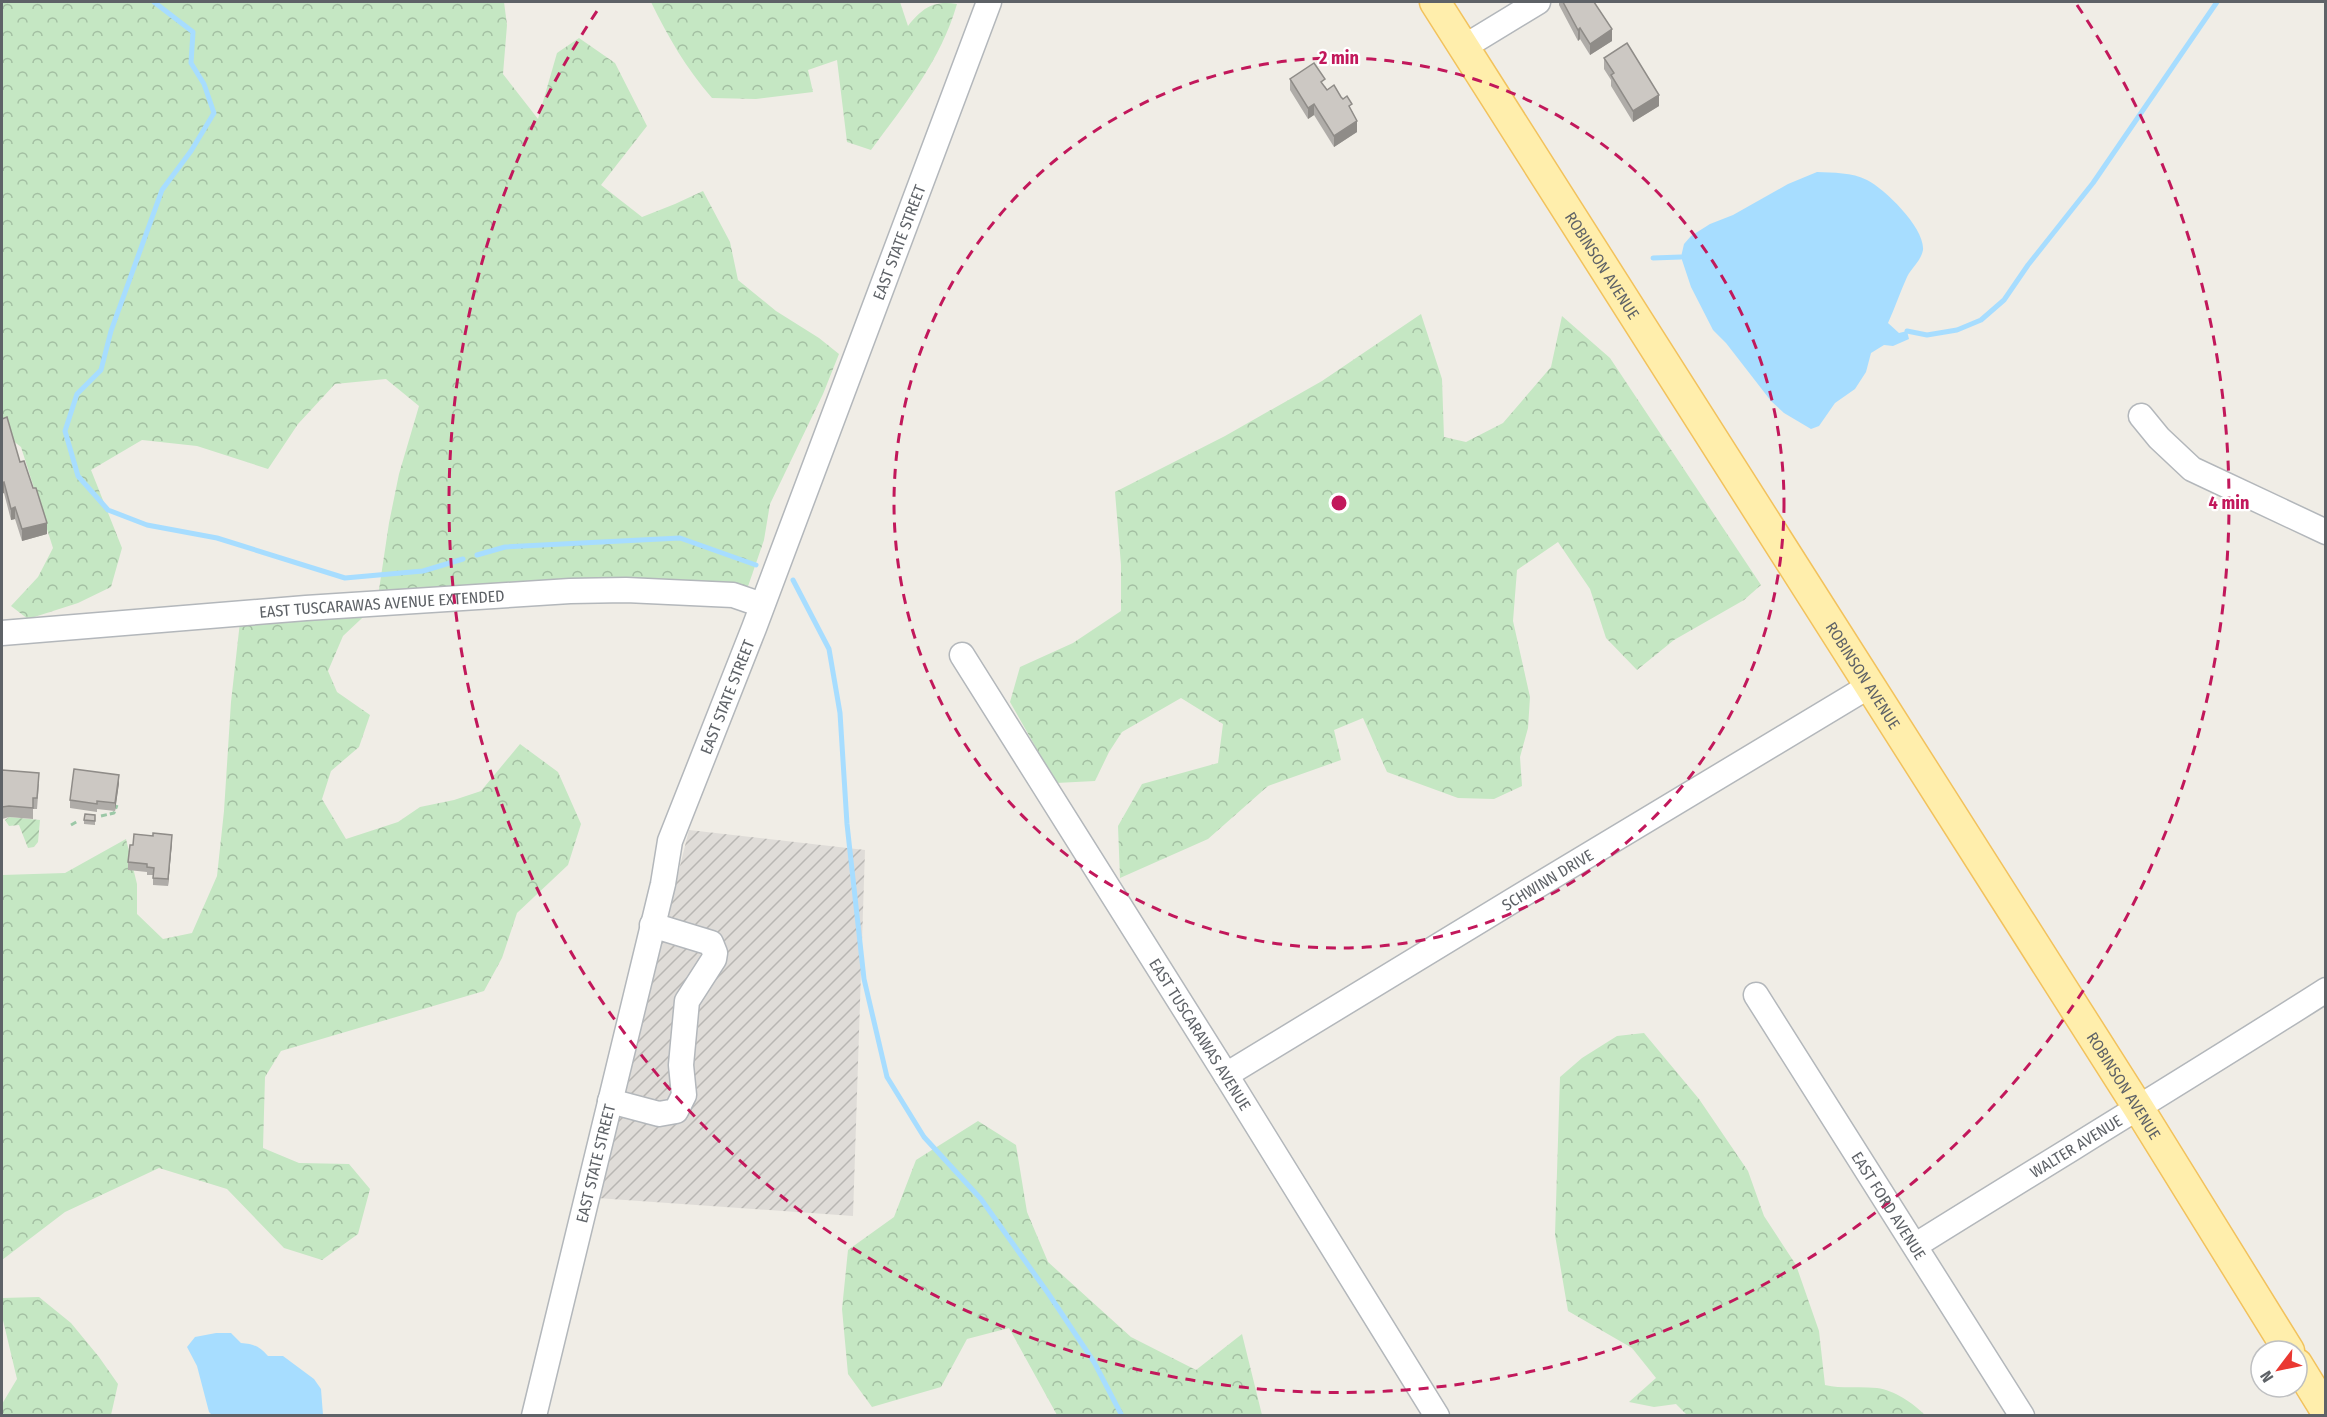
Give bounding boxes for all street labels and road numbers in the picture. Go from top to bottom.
street label: EAST STATE STREET [869,182,929,302]
street label: ROBINSON AVENUE [1561,208,1644,322]
street label: EAST TUSCARAWAS AVENUE EXTENDED [259,586,505,621]
street label: ROBINSON AVENUE [1822,618,1904,733]
street label: EAST STATE STREET [696,636,758,757]
street label: SCHWINN DRIVE [1498,845,1596,914]
street label: EAST TUSCARAWAS AVENUE [1146,955,1255,1114]
street label: ROBINSON AVENUE [2083,1028,2165,1143]
street label: EAST STATE STREET [572,1102,619,1225]
street label: WALTER AVENUE [2026,1111,2125,1182]
street label: EAST FORD AVENUE [1848,1148,1930,1263]

